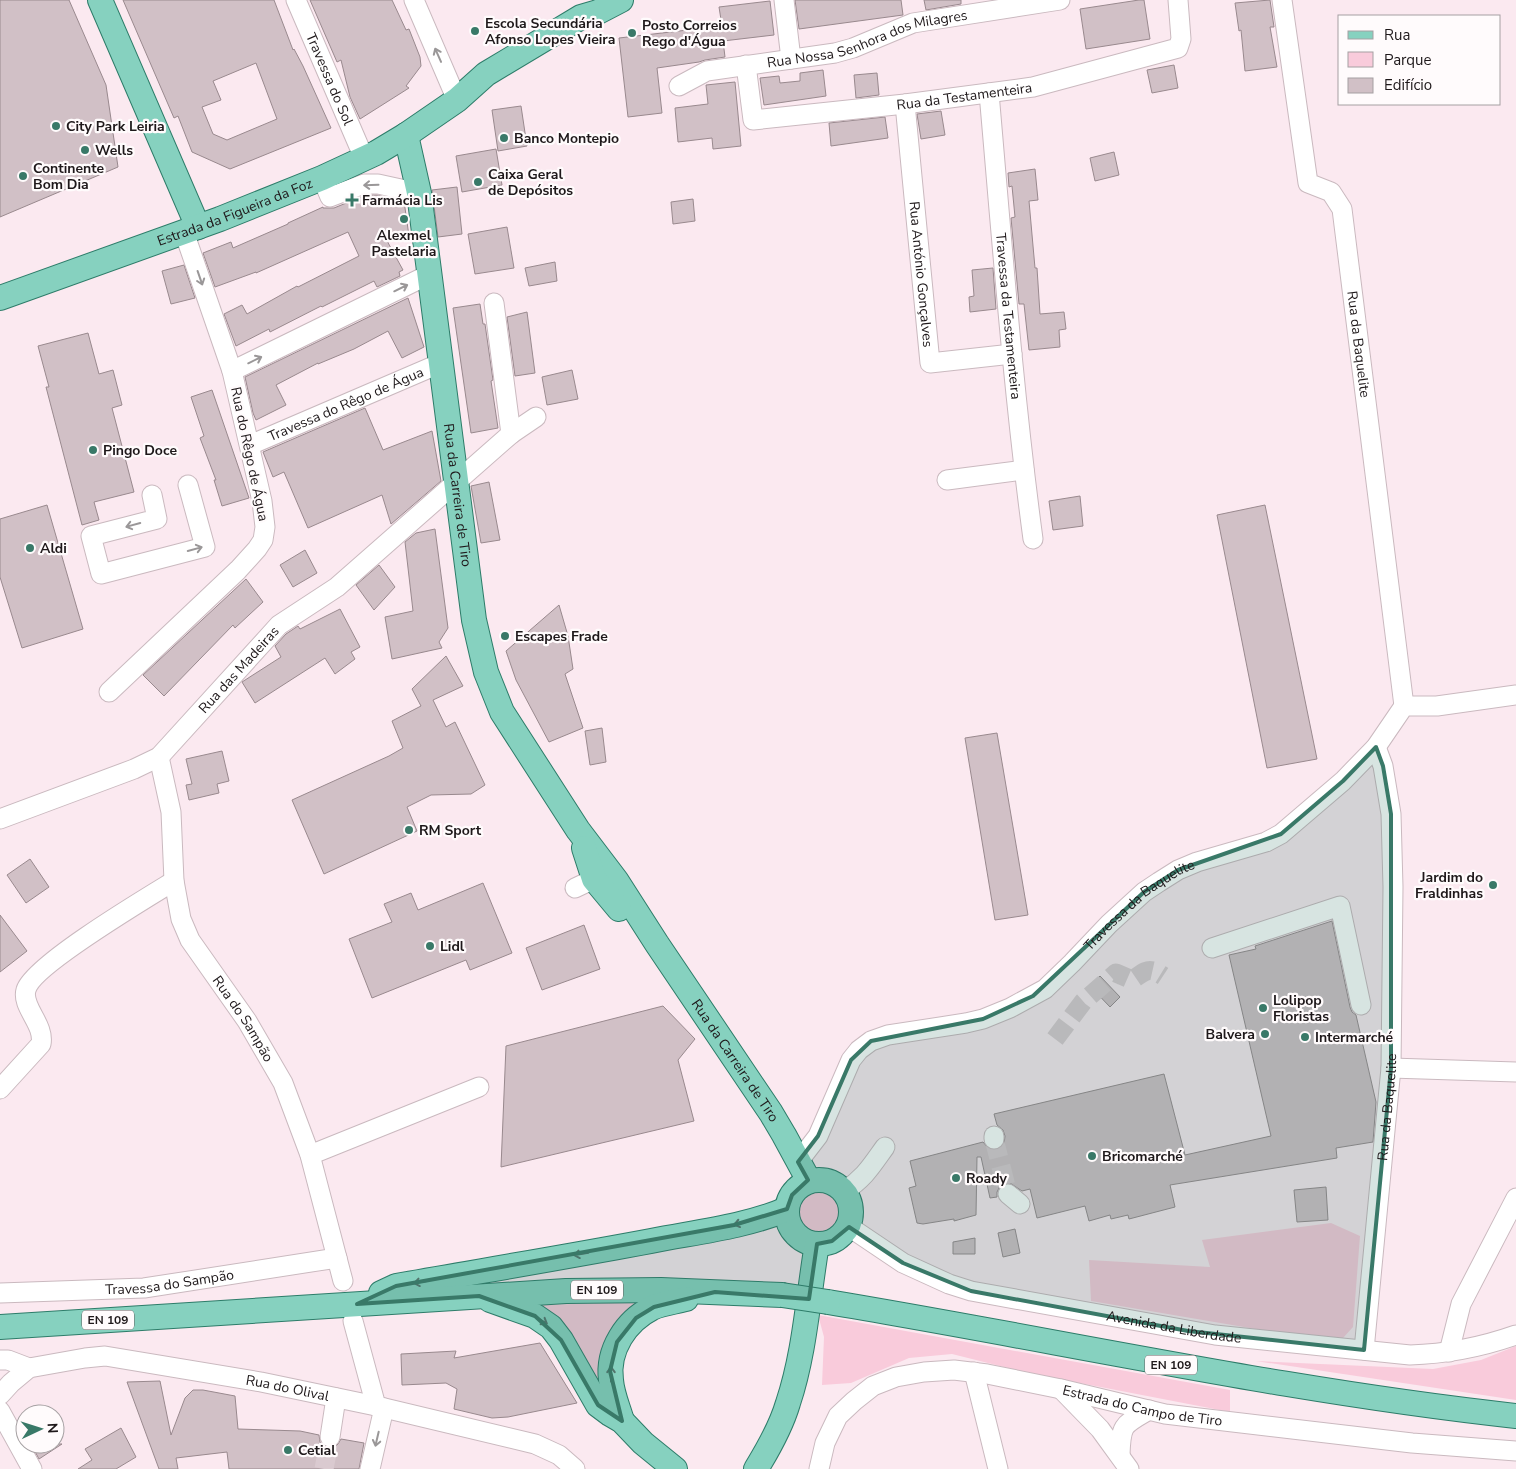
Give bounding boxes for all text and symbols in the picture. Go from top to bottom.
street label: Rua Nossa Senhora dos Milagres [766,6,969,72]
place label: Escola Secundária Afonso Lopes Vieira [485,14,615,49]
legend [1338,15,1501,105]
place label: Posto Correios Rego d'Água [642,16,737,51]
marker: Escola Secundária Afonso Lopes Vieira [469,25,481,37]
text: Rua [1384,25,1410,45]
marker: Posto Correios Rego d'Água [626,27,638,39]
street label: Travessa do Sol [301,30,358,129]
one-way arrow [432,48,442,63]
text: Parque [1384,50,1432,70]
text: Edifício [1384,75,1432,95]
street label: Rua da Testamenteira [896,78,1033,115]
place label: City Park Leiria [66,117,165,136]
marker: City Park Leiria [50,120,62,132]
place label: Banco Montepio [514,129,619,148]
marker: Banco Montepio [498,132,510,144]
place label: Wells [95,141,133,160]
marker: Wells [79,144,91,156]
place label: Continente Bom Dia [33,159,104,194]
place label: Caixa Geral de Depósitos [488,165,573,200]
marker: Continente Bom Dia [17,170,29,182]
street label: Estrada da Figueira da Foz [155,174,316,251]
marker: Caixa Geral de Depósitos [472,176,484,188]
one-way arrow [364,180,380,189]
place label: Farmácia Lis [362,191,443,210]
marker: Farmácia Lis [346,194,358,206]
street label: Rua António Gonçalves [904,200,937,348]
marker: Alexmel Pastelaria [398,213,410,225]
place label: Alexmel Pastelaria [372,226,436,261]
street label: Travessa da Testamenteira [991,232,1025,400]
one-way arrow [196,270,205,286]
one-way arrow [393,283,408,293]
street label: Rua da Baquelite [1342,290,1374,399]
one-way arrow [247,355,262,364]
street label: Travessa do Rêgo de Água [265,363,426,446]
street label: Rua do Rêgo de Água [226,385,273,523]
street label: Rua da Carreira de Tiro [439,422,476,568]
place label: Pingo Doce [103,441,177,460]
marker: Pingo Doce [87,444,99,456]
one-way arrow [126,521,142,530]
place label: Aldi [40,539,67,558]
marker: Aldi [24,542,36,554]
one-way arrow [187,544,203,554]
street label: Rua das Madeiras [194,622,284,718]
place label: Escapes Frade [515,627,608,646]
marker: Escapes Frade [499,630,511,642]
place label: RM Sport [419,821,482,840]
marker: RM Sport [403,824,415,836]
street label: Travessa da Baquelite [1080,855,1198,955]
place label: Jardim do Fraldinhas [1415,868,1483,903]
marker: Jardim do Fraldinhas [1487,879,1499,891]
place label: Lidl [440,937,465,956]
marker: Lidl [424,940,436,952]
street label: Rua do Sampão [208,972,278,1066]
place label: Lolipop Floristas [1273,991,1329,1026]
street label: Rua da Carreira de Tiro [687,996,783,1126]
marker: Lolipop Floristas [1257,1002,1269,1014]
place label: Balvera [1206,1025,1255,1044]
marker: Balvera [1259,1028,1271,1040]
place label: Intermarché [1315,1028,1394,1047]
marker: Intermarché [1299,1031,1311,1043]
street label: Rua da Baquelite [1373,1053,1401,1162]
place label: Bricomarché [1102,1147,1183,1166]
marker: Bricomarché [1086,1150,1098,1162]
place label: Roady [966,1169,1008,1188]
marker: Roady [950,1172,962,1184]
one-way arrow [733,1219,749,1228]
one-way arrow [574,1249,590,1259]
street label: Travessa do Sampão [105,1265,235,1299]
one-way arrow [414,1277,430,1287]
road number: EN 109 [571,1280,623,1300]
street label: Avenida da Liberdade [1105,1307,1242,1348]
road number: EN 109 [82,1310,134,1330]
one-way arrow [533,1315,547,1325]
road number: EN 109 [1145,1356,1197,1374]
one-way arrow [606,1366,616,1382]
street label: Rua do Olival [244,1371,332,1406]
street label: Estrada do Campo de Tiro [1061,1381,1223,1431]
north arrow [15,1404,65,1454]
text: N [43,1422,62,1434]
one-way arrow [372,1430,381,1446]
place label: Cetial [298,1441,336,1460]
marker: Cetial [282,1444,294,1456]

